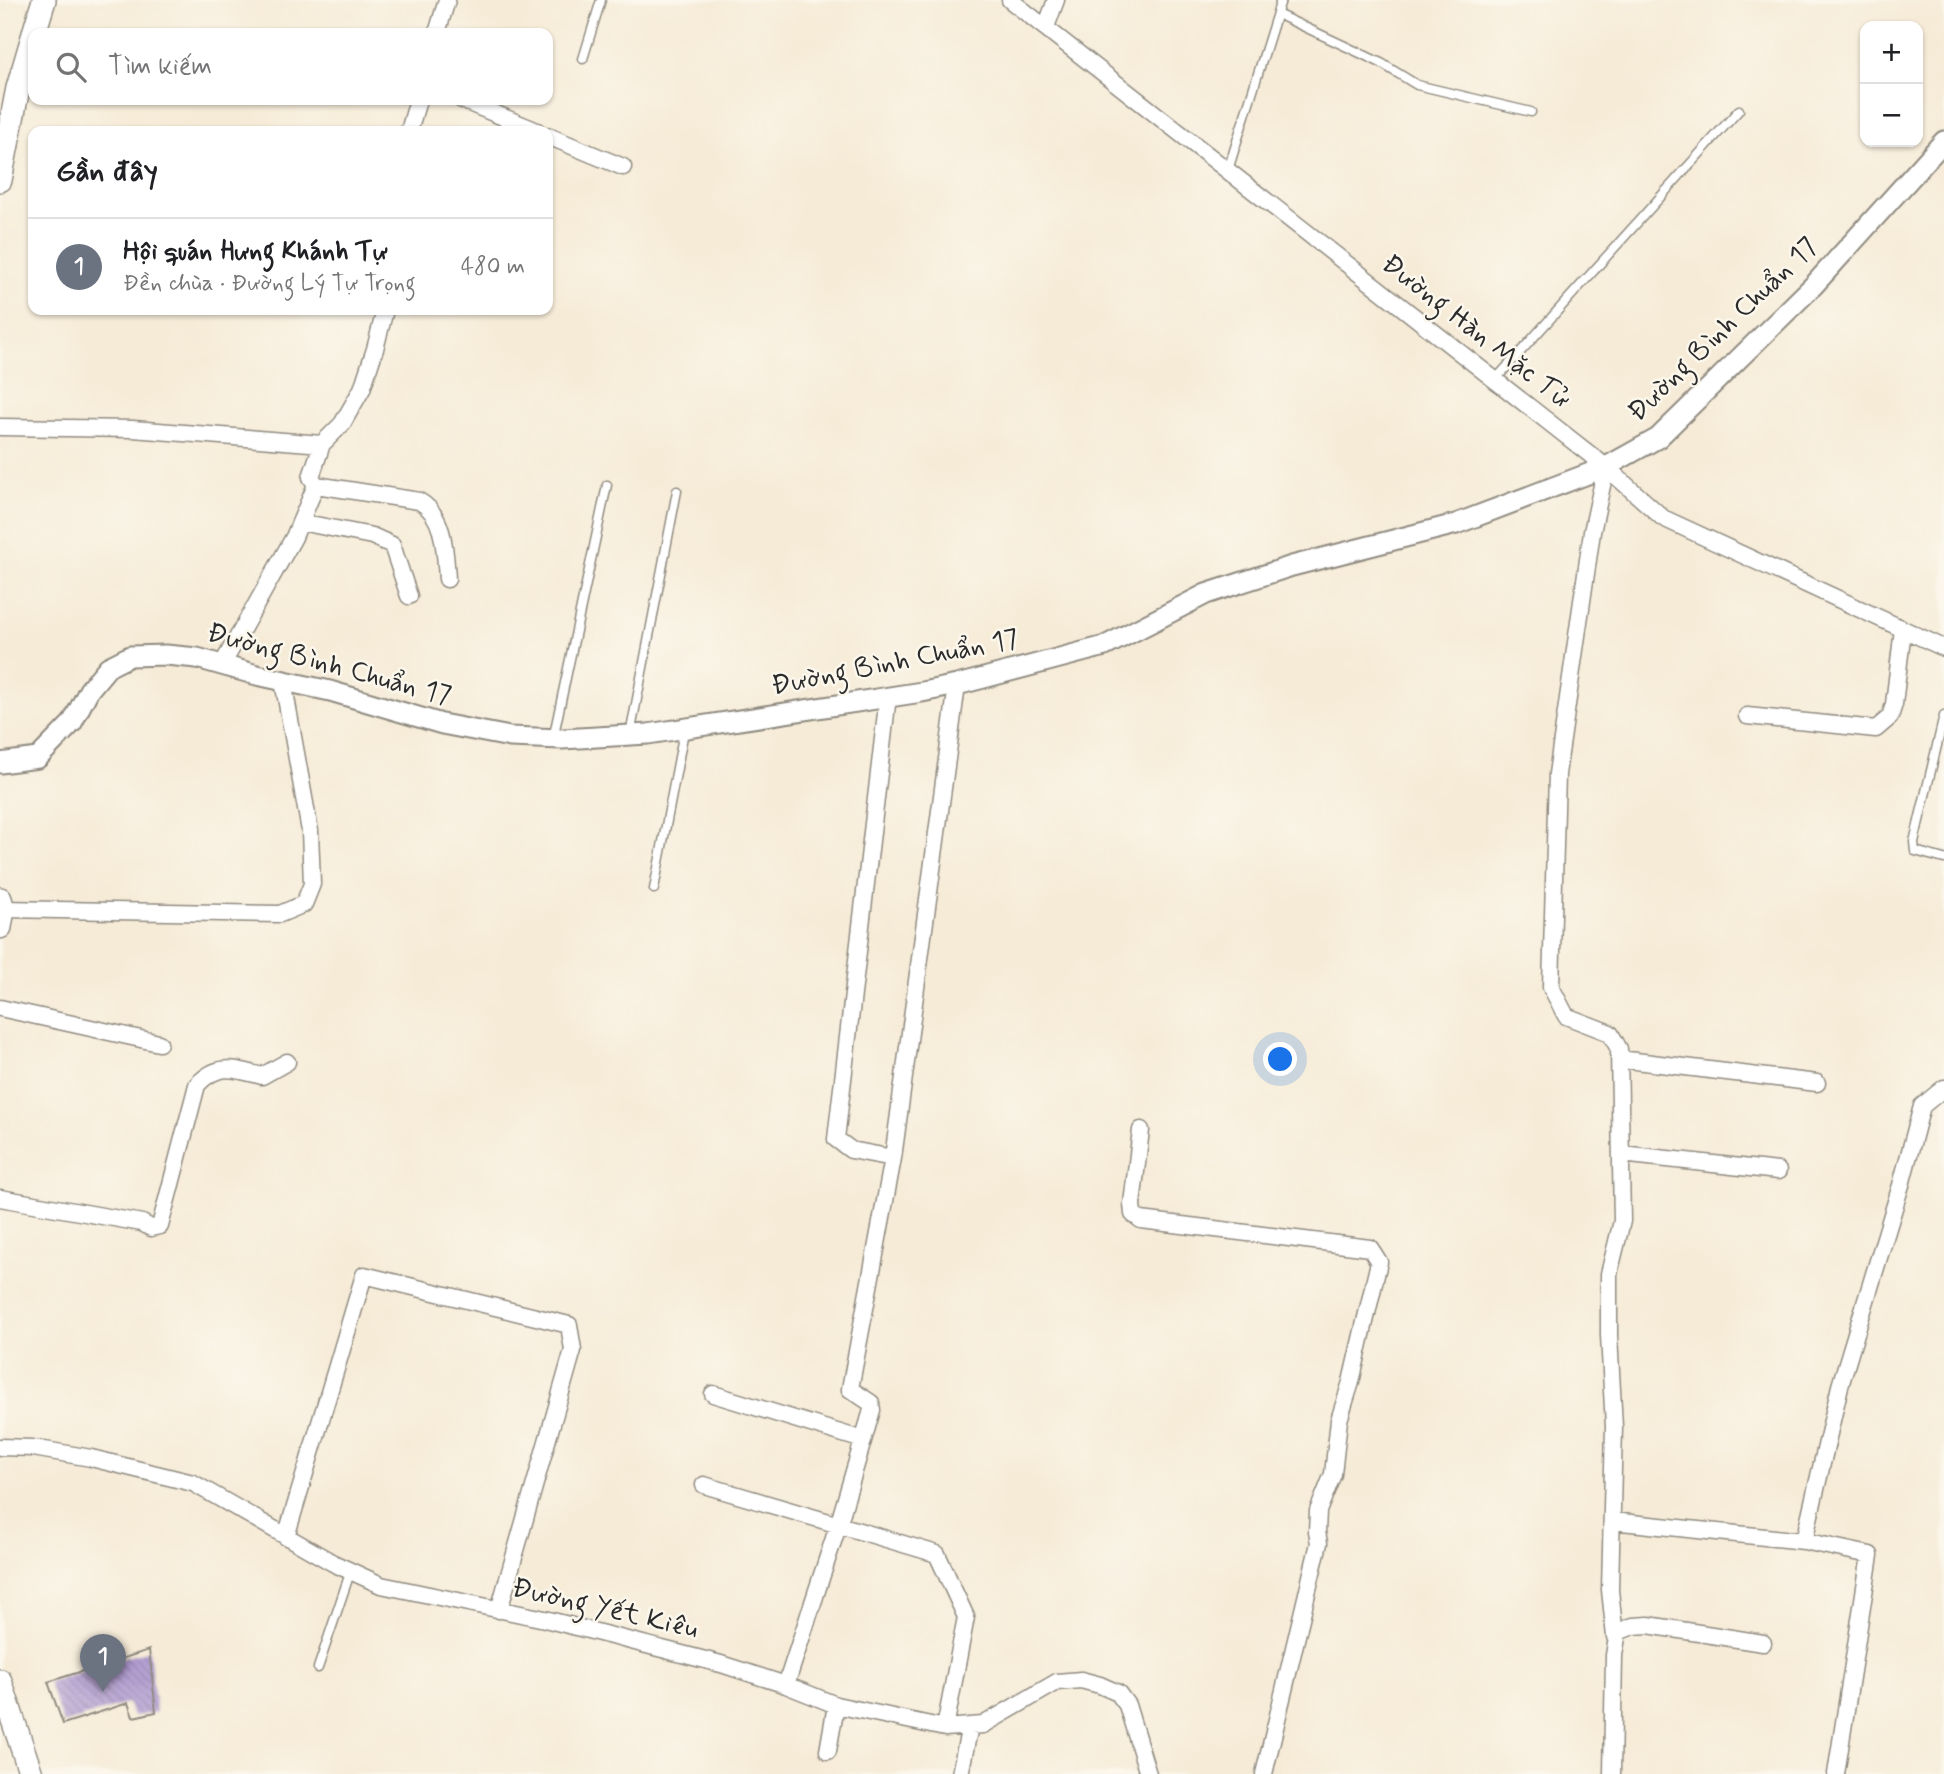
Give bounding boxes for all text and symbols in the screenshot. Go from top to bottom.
map controls [1860,21,1923,147]
button: + [1860,21,1923,84]
search box [28,28,553,105]
icon: search [52,48,90,86]
text: Tìm kiếm [108,50,212,84]
button: − [1860,84,1923,147]
text: Gần đây [56,152,158,191]
street label: Đường Bình Chuẩn 17 [1620,229,1828,433]
text: Hội quán Hưng Khánh Tự [123,235,388,269]
street label: Đường Hàn Mặc Tử [1372,246,1579,420]
text: 1 [74,252,84,282]
text: 480 m [461,252,525,282]
text: Đền chùa · Đường Lý Tự Trọng [123,269,416,299]
street label: Đường Bình Chuẩn 17 [202,615,455,718]
street label: Đường Bình Chuẩn 17 [768,621,1022,708]
your location [1263,1042,1297,1076]
street label: Đường Yết Kiêu [508,1570,702,1651]
pin: 1 [80,1634,126,1692]

